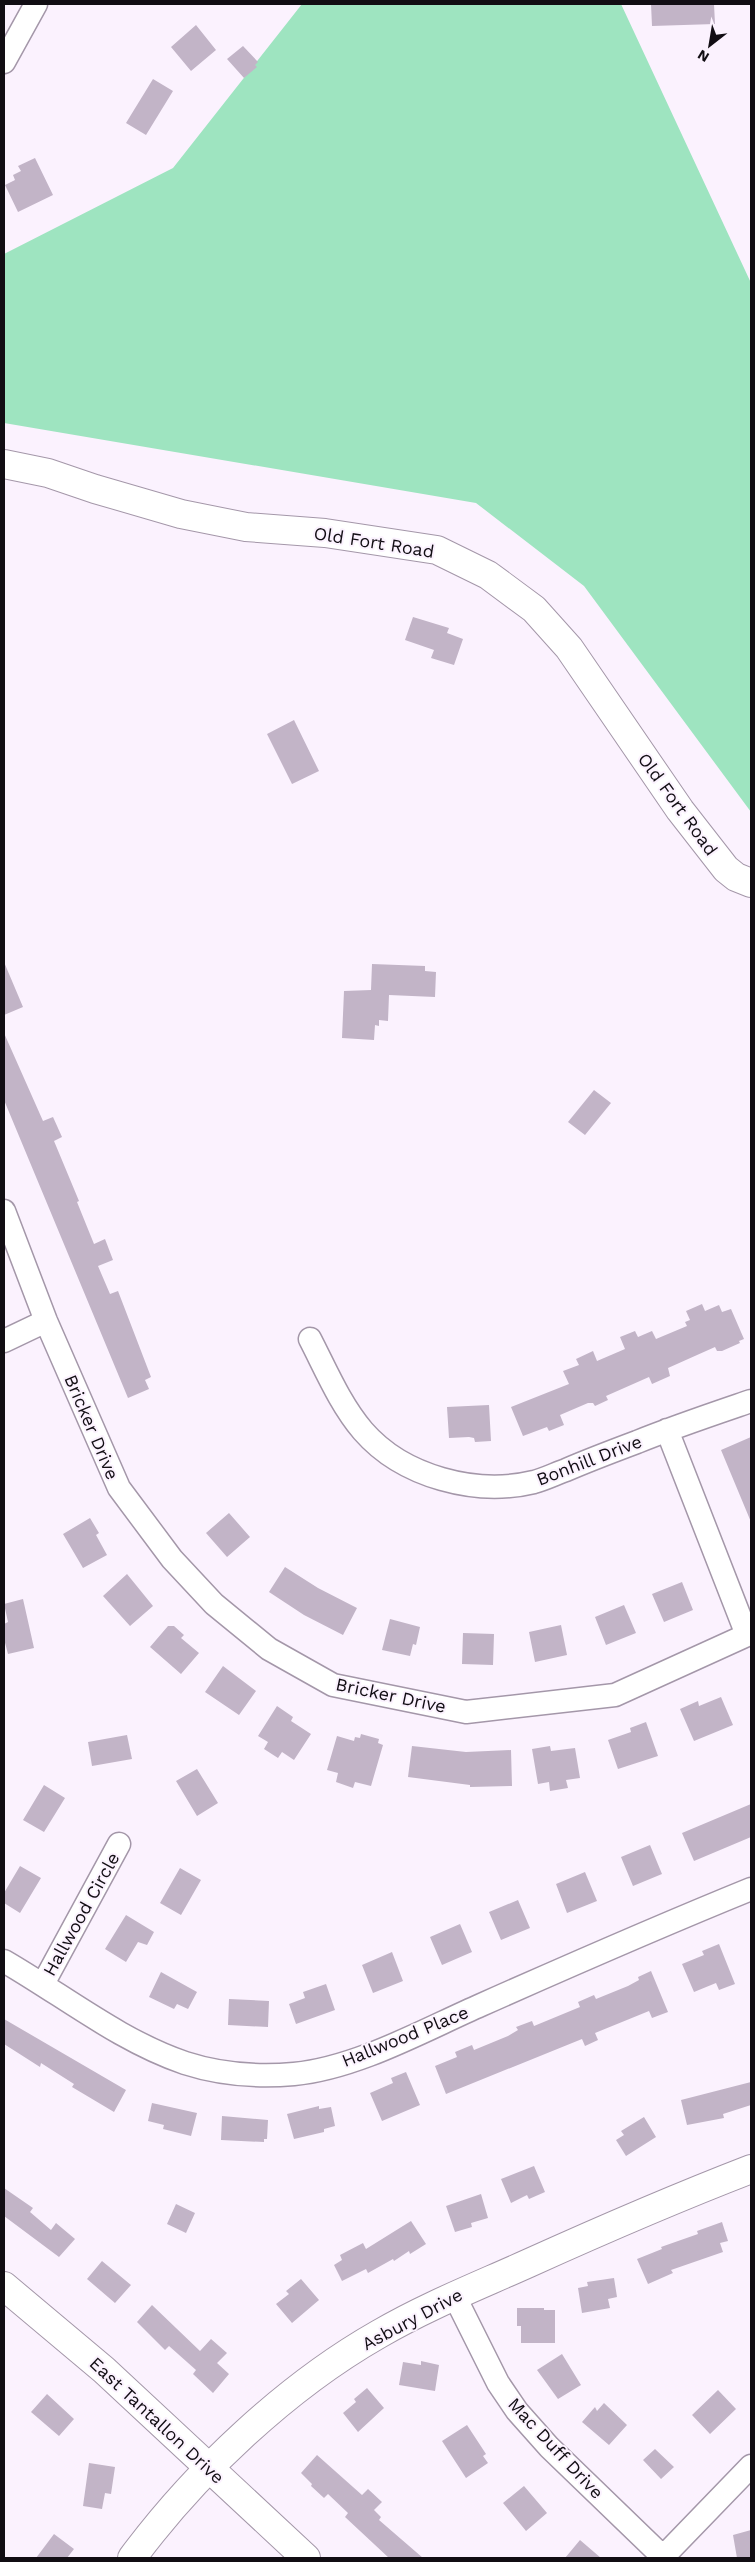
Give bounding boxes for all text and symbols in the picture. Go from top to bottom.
north arrow [685,20,735,70]
text: N [695,47,712,66]
street label: Old Fort Road [312,522,436,562]
street label: Old Fort Road [634,749,722,859]
street label: Bricker Drive [60,1371,124,1483]
street label: Bonhill Drive [533,1430,645,1490]
street label: Bricker Drive [334,1673,448,1717]
street label: Hallwood Circle [38,1849,124,1979]
street label: Hallwood Place [339,2001,471,2071]
street label: Asbury Drive [358,2284,466,2354]
street label: East Tantallon Drive [85,2352,229,2488]
street label: Mac Duff Drive [504,2393,608,2503]

